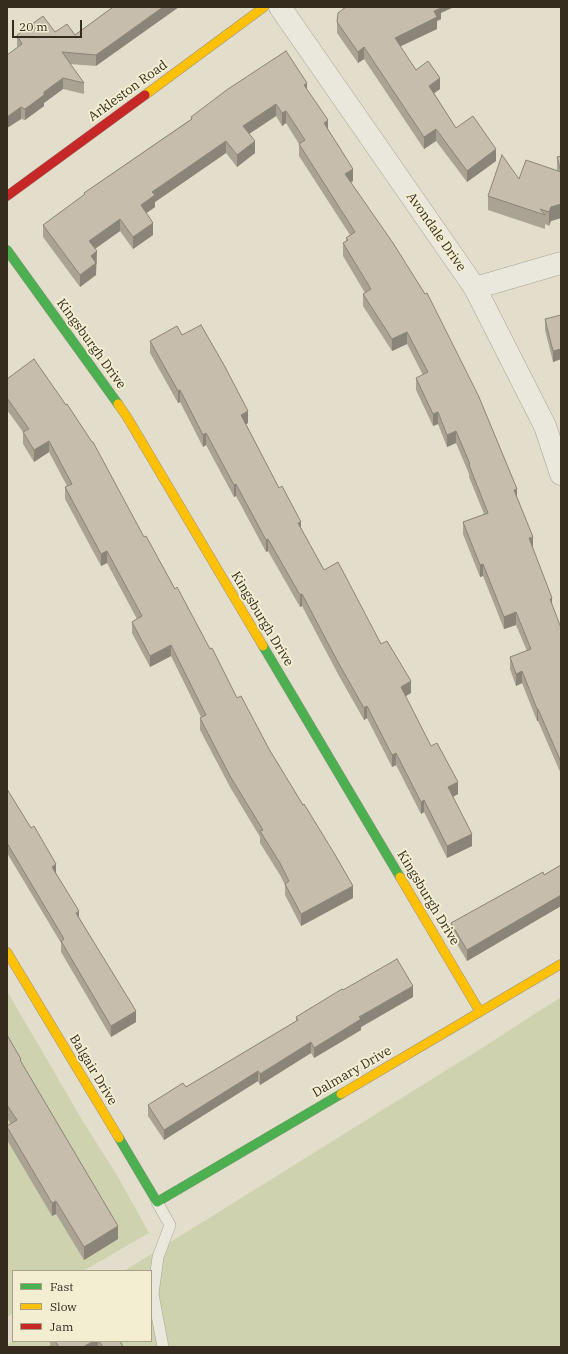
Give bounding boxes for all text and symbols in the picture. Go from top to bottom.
scale bar [14,12,84,38]
text: 20 m [19,19,48,34]
street label: Arkleston Road [86,57,170,125]
street label: Avondale Drive [403,190,469,274]
street label: Kingsburgh Drive [53,296,129,392]
street label: Kingsburgh Drive [228,569,296,669]
street label: Kingsburgh Drive [394,848,462,948]
street label: Balgair Drive [66,1032,120,1108]
street label: Dalmary Drive [310,1043,394,1101]
legend [12,1270,152,1342]
text: Fast [50,1279,74,1294]
text: Slow [50,1299,77,1314]
text: Jam [50,1319,73,1334]

